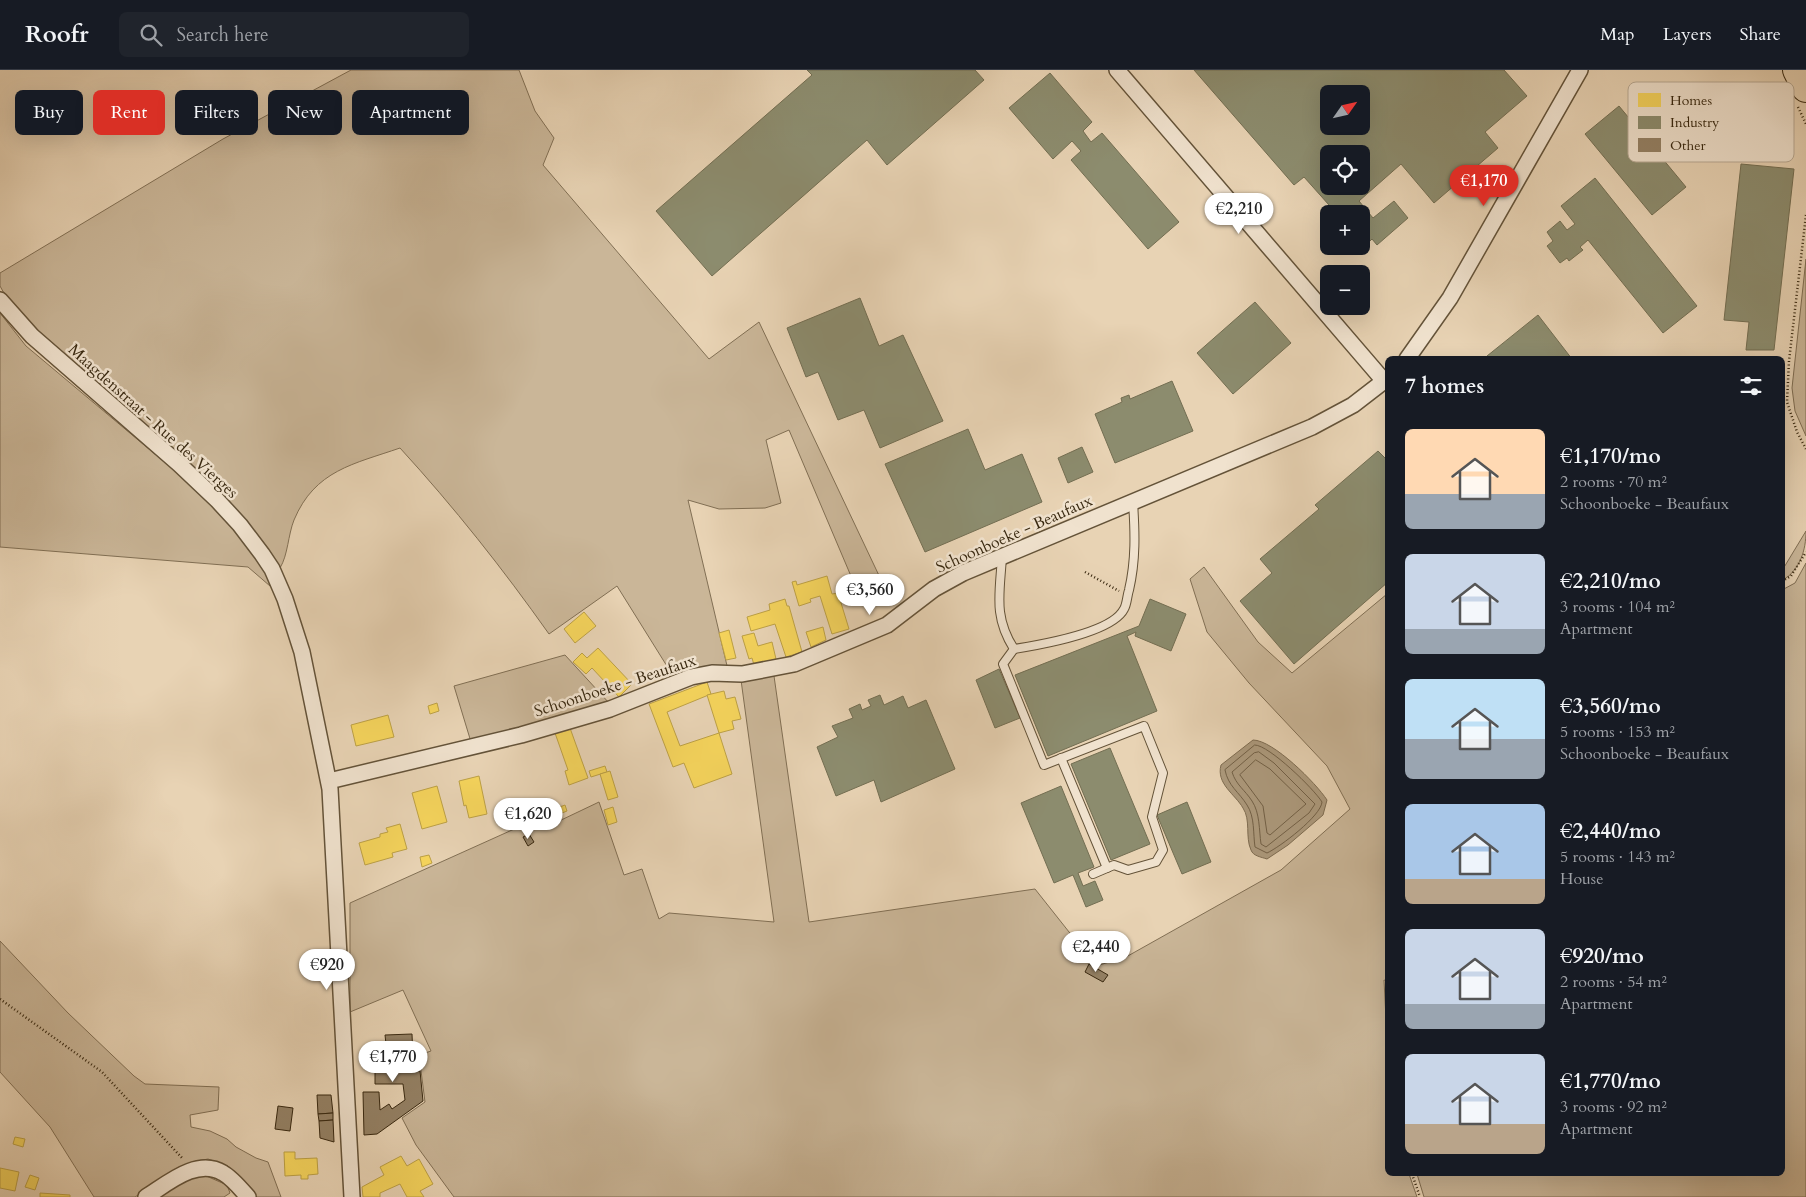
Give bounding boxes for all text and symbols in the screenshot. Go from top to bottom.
search box [119,12,469,57]
text: Roofr [25,18,89,51]
icon: search [137,21,165,49]
text: Search here [177,22,269,48]
text: Map [1600,22,1635,47]
text: Layers [1663,22,1712,47]
text: Share [1740,22,1781,47]
legend [1628,82,1794,162]
north arrow [1320,85,1370,135]
map controls [1320,85,1370,315]
chip: Buy [15,90,83,135]
chip: Rent [93,90,165,135]
chip: Filters [175,90,258,135]
chip: New [268,90,342,135]
chip: Apartment [352,90,469,135]
text: Homes [1670,91,1712,110]
text: Industry [1670,113,1720,132]
text: Other [1670,136,1707,155]
button: locate [1320,145,1370,195]
pin: €1,170 [1443,164,1525,207]
text: €1,170 [1461,170,1508,192]
pin: €2,210 [1198,192,1280,235]
text: €2,210 [1216,198,1263,220]
button: + [1320,205,1370,255]
button: − [1320,265,1370,315]
street label: Maagdenstraat - Rue des Vierges [63,339,243,503]
text: 7 homes [1405,372,1484,401]
icon: filters [1737,372,1765,400]
text: €1,170/mo [1560,442,1661,471]
icon: home [1445,449,1505,509]
text: 2 rooms · 70 m² [1560,471,1667,493]
street label: Schoonboeke - Beaufaux [932,490,1096,578]
text: Schoonboeke - Beaufaux [1560,493,1729,515]
text: €2,210/mo [1560,567,1661,596]
pin: €3,560 [829,574,911,616]
icon: home [1445,574,1505,634]
text: €3,560 [847,579,894,601]
text: 3 rooms · 104 m² [1560,596,1675,618]
text: Apartment [1560,618,1633,640]
street label: Schoonboeke - Beaufaux [531,649,699,723]
text: €3,560/mo [1560,692,1661,721]
icon: home [1445,699,1505,759]
text: 5 rooms · 153 m² [1560,721,1675,743]
text: Schoonboeke - Beaufaux [1560,743,1729,765]
pin: €1,620 [487,798,569,840]
text: €1,620 [505,803,552,825]
text: €2,440/mo [1560,817,1661,846]
icon: home [1445,824,1505,884]
text: 5 rooms · 143 m² [1560,846,1675,868]
text: House [1560,868,1603,890]
pin: €2,440 [1055,930,1137,973]
text: €2,440 [1073,936,1120,958]
text: €920/mo [1560,942,1644,971]
pin: €920 [297,948,357,991]
icon: home [1445,949,1505,1009]
text: €920 [310,954,344,976]
text: 2 rooms · 54 m² [1560,971,1667,993]
text: Apartment [1560,993,1633,1015]
pin: €1,770 [352,1040,434,1083]
text: €1,770 [370,1046,417,1068]
text: €1,770/mo [1560,1067,1661,1096]
icon: home [1445,1074,1505,1134]
text: 3 rooms · 92 m² [1560,1096,1667,1118]
text: Apartment [1560,1118,1633,1140]

